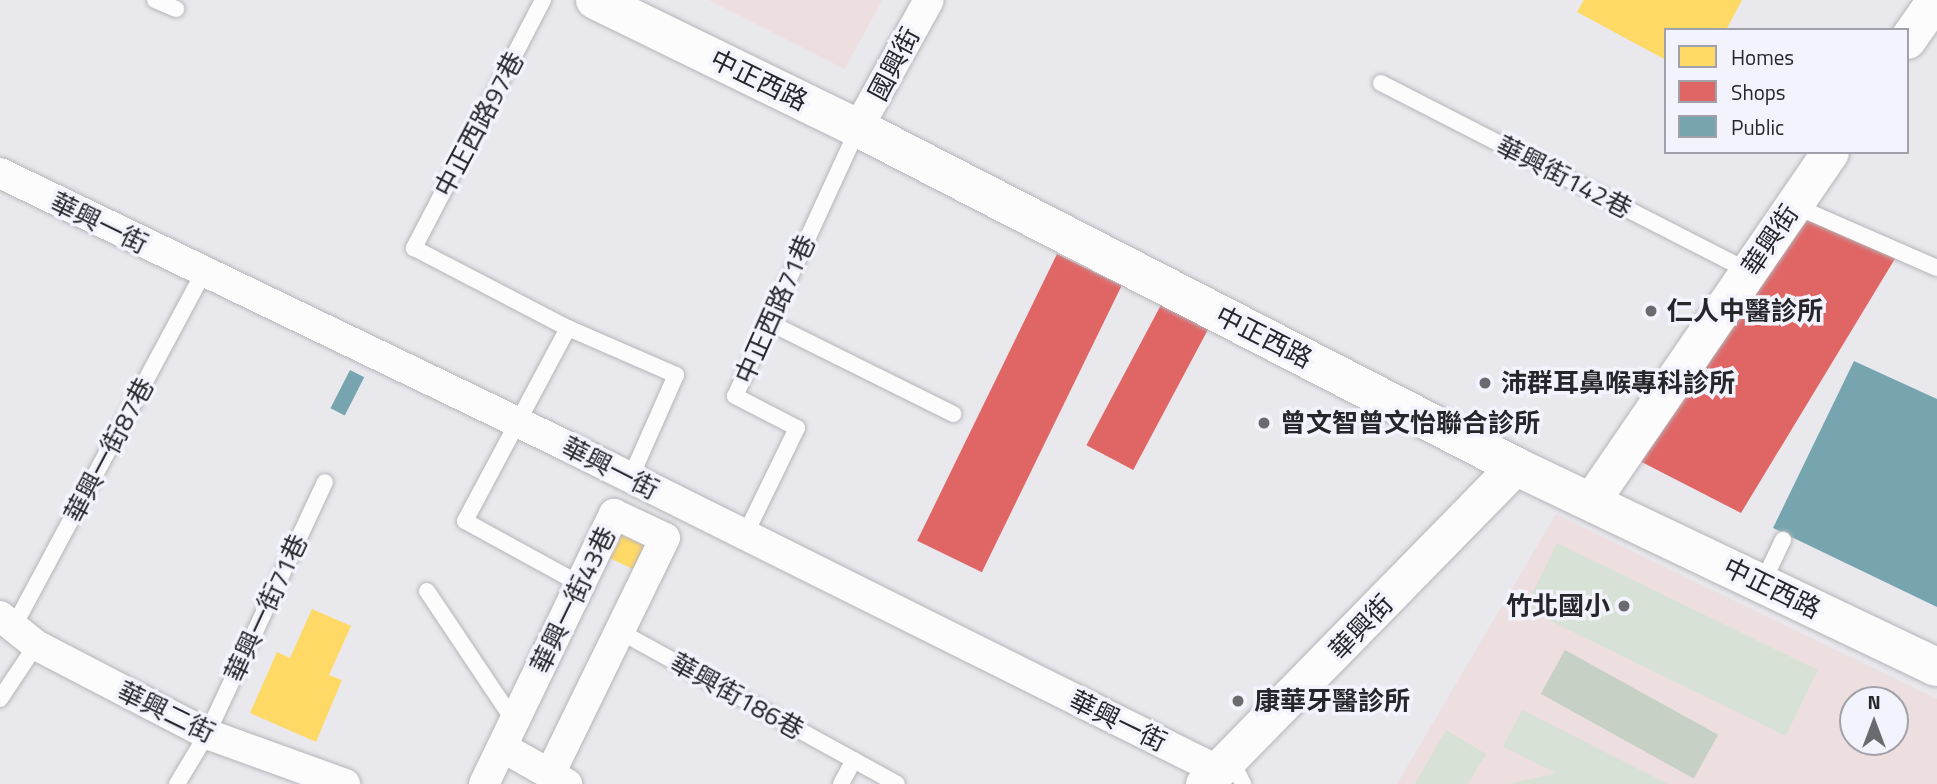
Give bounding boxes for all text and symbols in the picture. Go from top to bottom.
street label: 國興街 [862,22,926,106]
legend [1664,28,1909,154]
text: Homes [1731,41,1794,73]
street label: 中正西路 [705,43,813,117]
street label: 中正西路97巷 [428,46,530,202]
text: Shops [1731,76,1786,108]
text: Public [1731,111,1784,143]
street label: 華興街142巷 [1491,130,1637,224]
street label: 華興一街 [45,186,153,260]
street label: 華興街 [1735,199,1805,281]
street label: 中正西路71巷 [728,230,822,388]
place label: 仁人中醫診所 [1667,295,1823,327]
street label: 中正西路 [1211,299,1317,375]
marker: 仁人中醫診所 [1641,301,1661,321]
place label: 沛群耳鼻喉專科診所 [1501,367,1735,399]
street label: 華興一街87巷 [58,372,160,528]
marker: 沛群耳鼻喉專科診所 [1475,373,1495,393]
place label: 曾文智曾文怡聯合診所 [1280,407,1540,439]
marker: 曾文智曾文怡聯合診所 [1254,413,1274,433]
street label: 華興一街 [557,430,663,506]
street label: 華興一街43巷 [524,522,622,678]
street label: 華興一街71巷 [218,529,314,687]
street label: 中正西路 [1718,551,1826,625]
street label: 華興街 [1323,588,1399,666]
place label: 竹北國小 [1506,590,1610,622]
marker: 竹北國小 [1616,598,1632,614]
street label: 華興街186巷 [665,647,809,745]
street label: 華興二街 [112,675,220,749]
street label: 華興一街 [1064,684,1172,758]
place label: 康華牙醫診所 [1254,685,1410,717]
north arrow [1839,686,1909,756]
text: N [1867,687,1881,716]
marker: 康華牙醫診所 [1228,691,1248,711]

